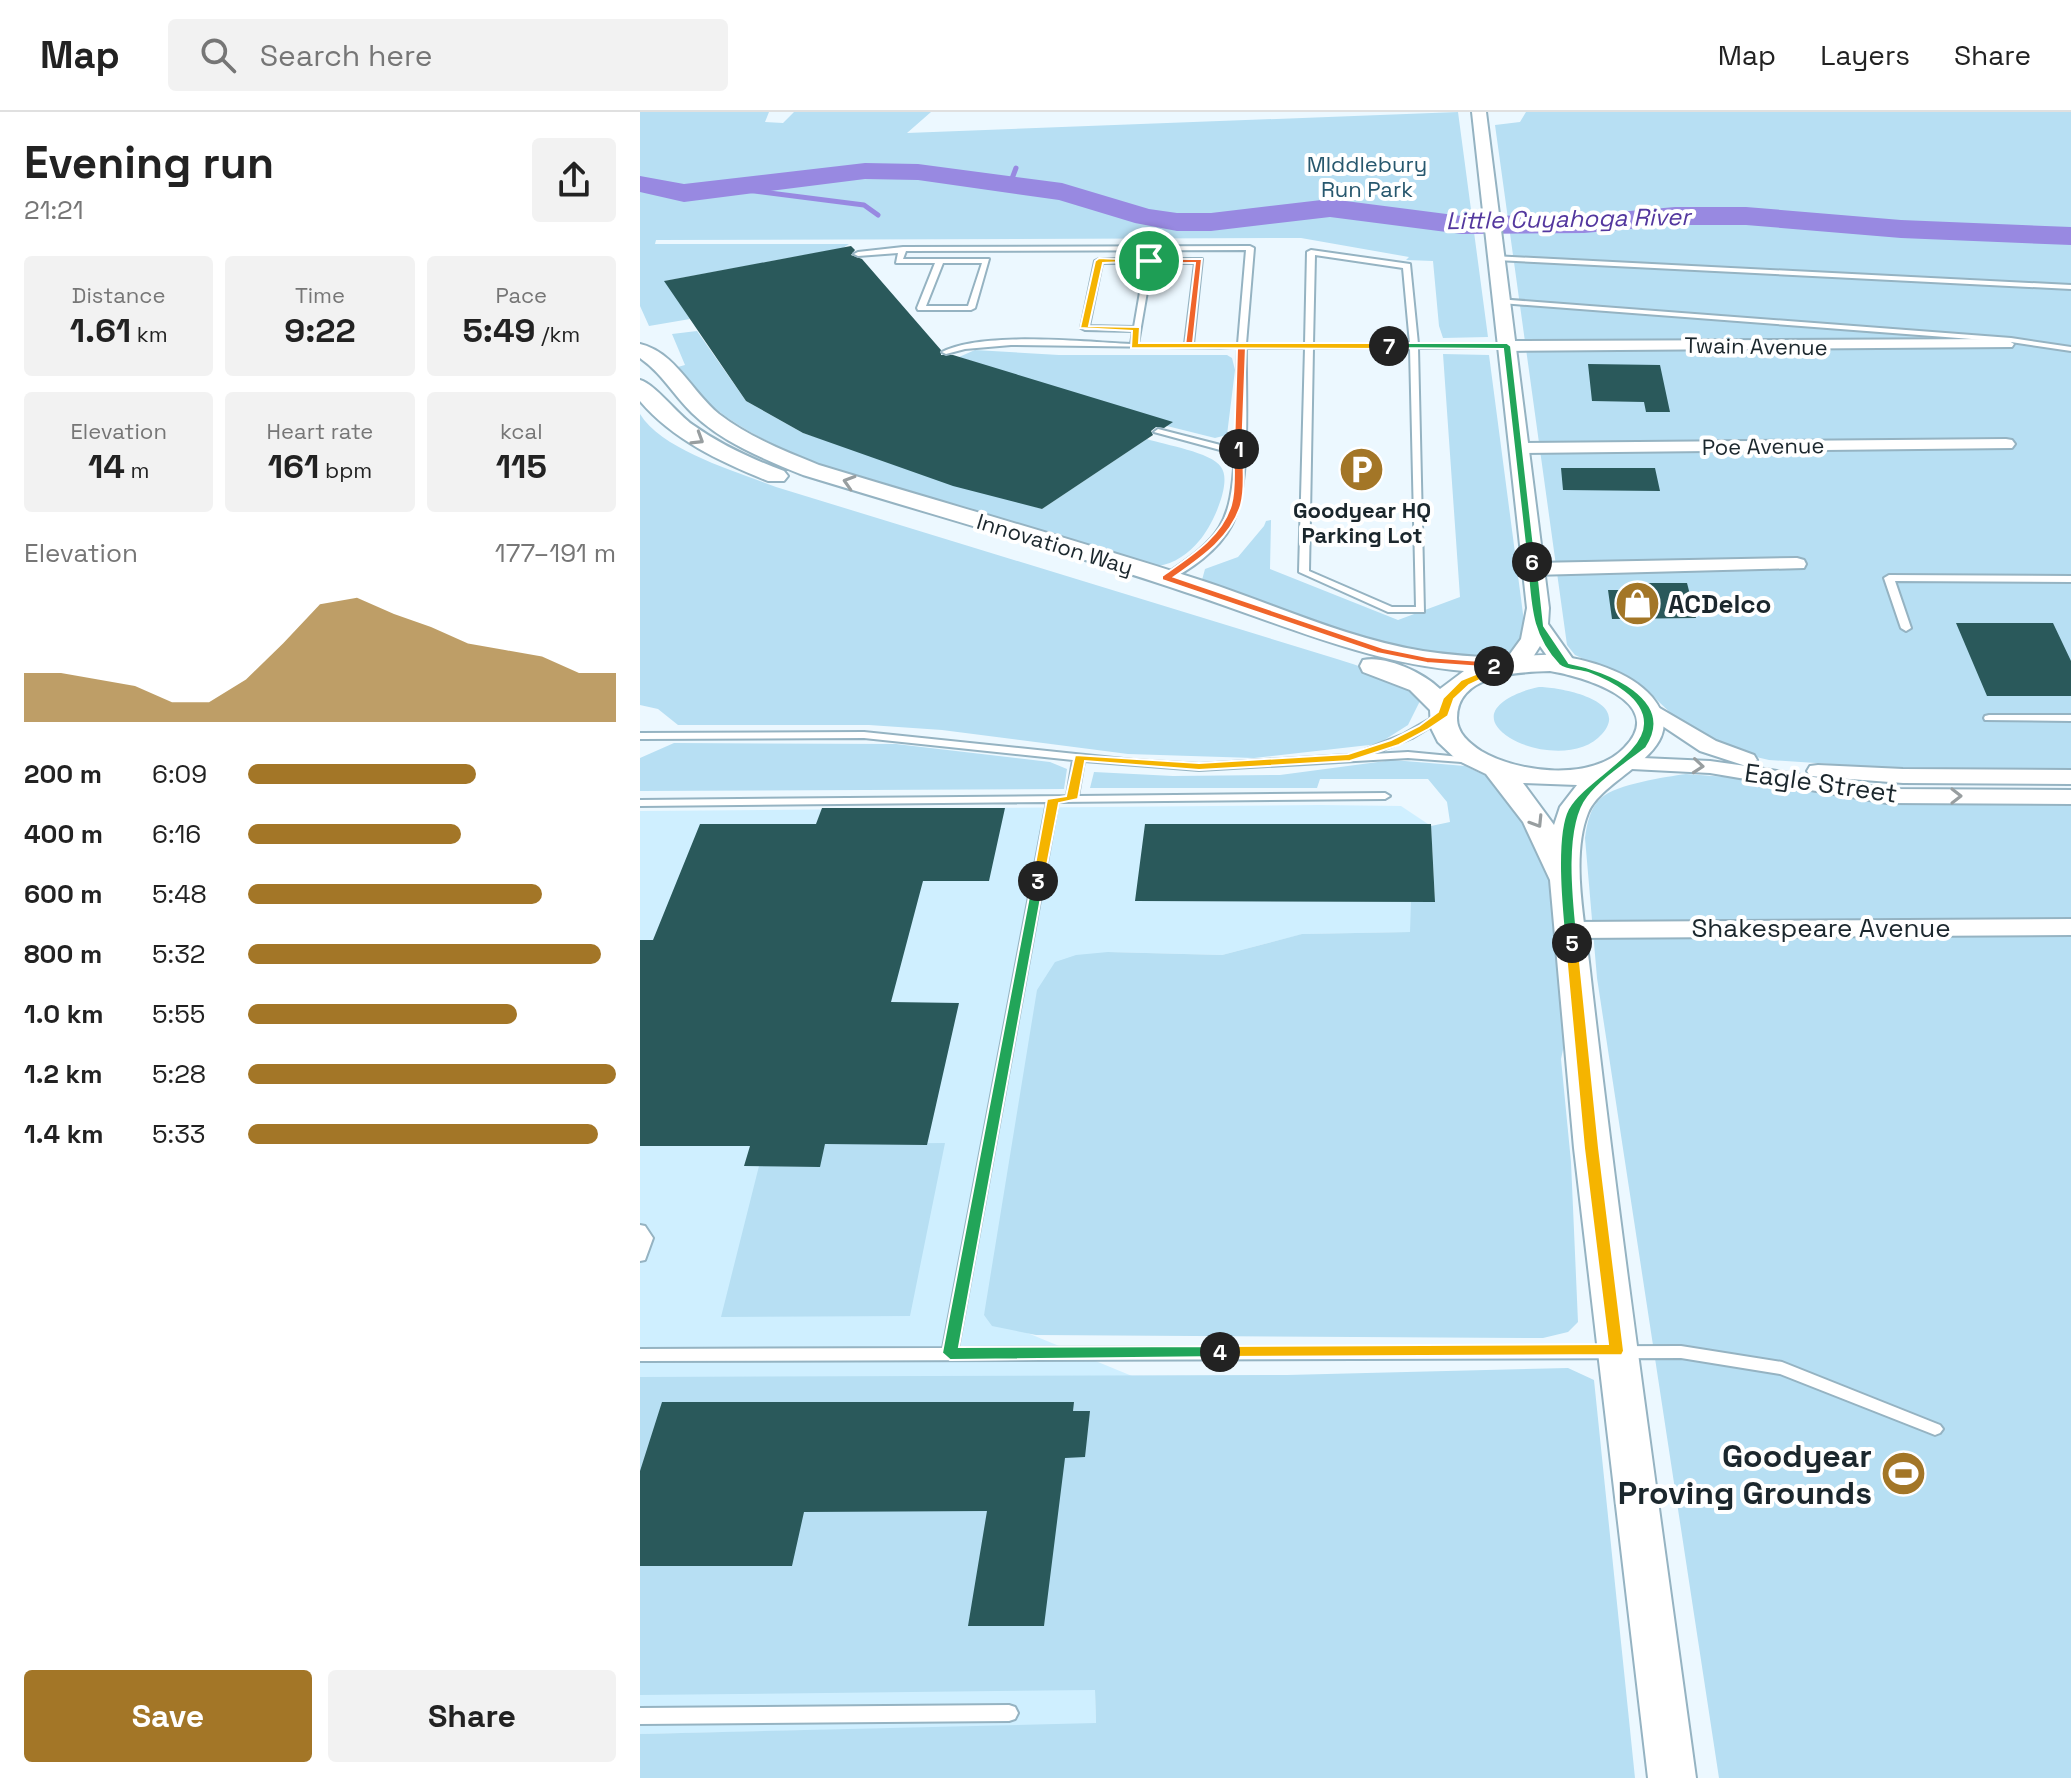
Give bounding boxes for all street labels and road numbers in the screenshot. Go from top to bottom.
street label: Twain Avenue [1684,331,1828,361]
street label: Poe Avenue [1701,431,1825,461]
street label: Innovation Way [973,507,1137,581]
street label: Eagle Street [1742,755,1900,811]
street label: Shakespeare Avenue [1691,911,1951,945]

